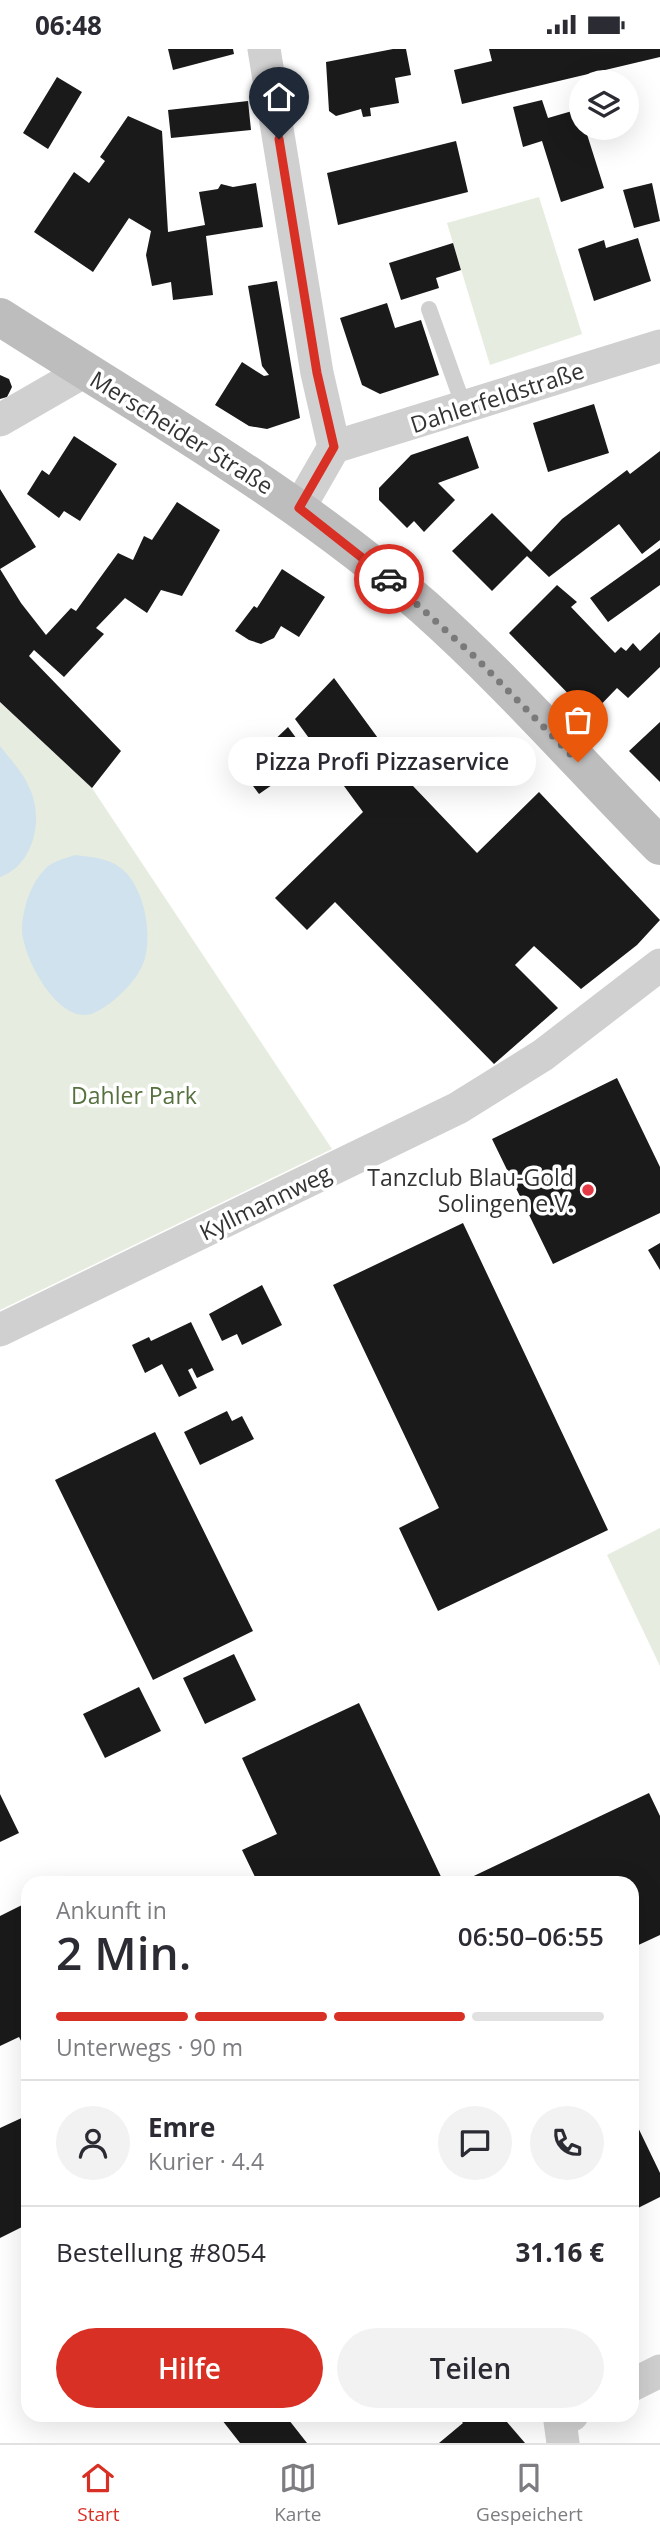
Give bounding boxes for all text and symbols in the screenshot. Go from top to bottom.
text: 06:48 [35,7,102,43]
pin [249,67,309,139]
map controls [569,70,639,140]
button: layers [569,70,639,140]
icon: home [260,78,298,116]
street label: Dahlerfeldstraße [406,354,588,440]
street label: Merscheider Straße [84,363,280,501]
courier [354,544,424,614]
icon: car [370,560,408,598]
pin [548,690,608,762]
icon: bag [559,701,597,739]
callout: Pizza Profi Pizzaservice [228,737,536,787]
text: Pizza Profi Pizzaservice [255,745,509,777]
park label: Dahler Park [71,1079,197,1111]
street label: Kyllmannweg [194,1156,337,1248]
place label: Tanzclub Blau-Gold Solingen e.V. [367,1161,574,1219]
marker: Tanzclub Blau-Gold Solingen e.V. [580,1182,596,1198]
text: Ankunft in [56,1894,167,1926]
text: 06:50–06:55 [458,1918,604,1954]
text: 2 Min. [56,1921,191,1983]
text: Unterwegs · 90 m [56,2031,243,2063]
button: person [56,2106,130,2180]
button: chat [438,2106,512,2180]
button: phone [530,2106,604,2180]
text: Emre [148,2109,215,2145]
text: Kurier · 4.4 [148,2145,264,2177]
text: Bestellung #8054 [56,2234,266,2270]
text: 31.16 € [516,2234,604,2270]
button: Hilfe [56,2328,323,2408]
button: Teilen [337,2328,604,2408]
tab: Start [77,2459,120,2527]
tab: Karte [274,2459,322,2527]
tab: Gespeichert [476,2459,583,2527]

